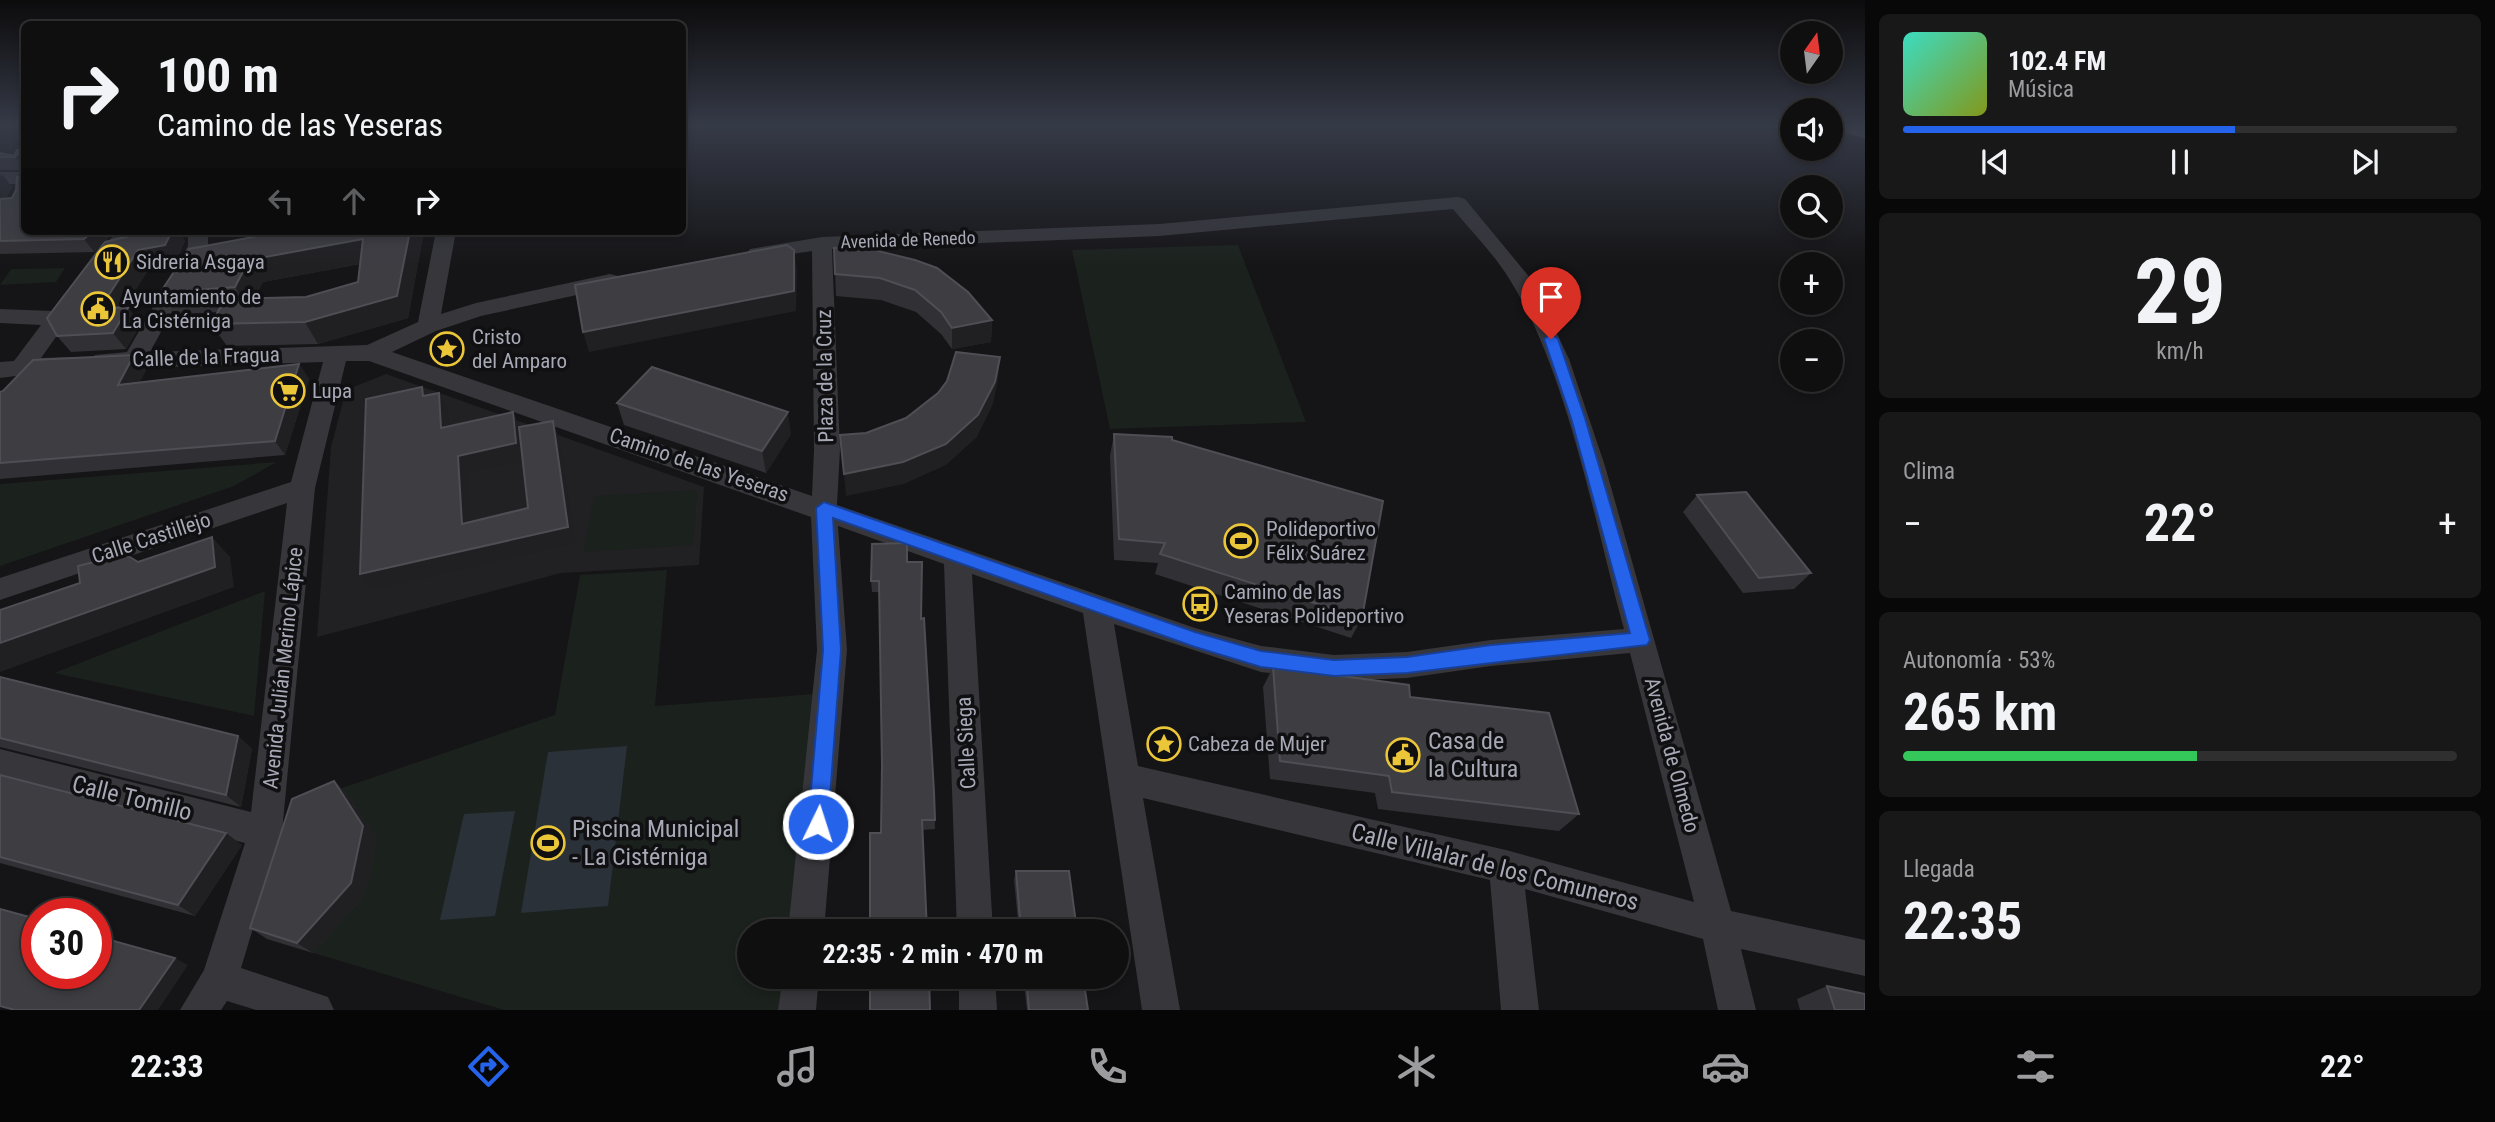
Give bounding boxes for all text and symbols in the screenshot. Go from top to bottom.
north arrow [1780,21,1843,84]
map controls [1780,21,1843,392]
text: 102.4 FM [2008,46,2106,76]
text: 100 m [157,47,279,104]
icon: right [42,49,133,140]
text: Música [2008,76,2074,103]
button: sound [1780,98,1843,161]
text: Camino de las Yeseras [157,106,443,144]
icon: previous [1976,143,2014,181]
icon: pause [2161,143,2199,181]
icon: next [2346,143,2384,181]
button: search [1780,175,1843,238]
icon: left [262,182,300,220]
icon: ahead [335,182,373,220]
icon: right [408,182,446,220]
street label: Avenida de Renedo [840,227,976,252]
text: 29 [2134,239,2226,345]
restaurant icon: Sidreria Asgaya [93,243,131,281]
place label: Sidreria Asgaya [136,250,265,274]
button: + [1780,252,1843,315]
pin [1521,267,1581,339]
icon: arrive [1532,278,1570,316]
place label: Ayuntamiento de La Cistérniga [122,285,261,333]
public building icon: Ayuntamiento de La Cistérniga [79,290,117,328]
street label: Plaza de la Cruz [812,309,838,443]
place label: Cristo del Amparo [472,325,567,373]
button: − [1780,329,1843,392]
place icon: Cristo del Amparo [428,330,466,368]
text: km/h [2156,338,2204,365]
street label: Calle de la Fragua [132,342,280,372]
supermarket icon: Lupa [269,372,307,410]
place label: Lupa [312,379,352,403]
street label: Camino de las Yeseras [606,423,792,507]
text: Clima [1903,458,1955,485]
text: 22° [2144,493,2216,554]
text: − [1903,502,1922,546]
text: + [2438,502,2457,546]
street label: Calle Castillejo [89,507,213,569]
place label: Polideportivo Félix Suárez [1266,517,1376,565]
sports icon: Polideportivo Félix Suárez [1222,522,1260,560]
street label: Avenida Julián Merino Lápice [258,546,308,790]
place label: Camino de las Yeseras Polideportivo [1224,580,1404,628]
bus stop icon: Camino de las Yeseras Polideportivo [1181,585,1219,623]
text: Autonomía · 53% [1903,647,2055,674]
street label: Avenida de Olmedo [1640,675,1704,835]
text: 265 km [1903,682,2057,743]
street label: Calle Siega [952,696,980,790]
place icon: Cabeza de Mujer [1145,725,1183,763]
place label: Casa de la Cultura [1428,727,1518,783]
place label: Cabeza de Mujer [1188,732,1326,756]
public building icon: Casa de la Cultura [1384,736,1422,774]
street label: Calle Tomillo [69,770,195,826]
position arrow [781,787,855,861]
place label: Piscina Municipal - La Cistérniga [572,815,739,871]
street label: Calle Villalar de los Comuneros [1348,818,1642,916]
sports icon: Piscina Municipal - La Cistérniga [529,824,567,862]
text: Llegada [1903,856,1975,883]
text: 22:35 [1903,891,2022,952]
speed limit sign: 30 [21,898,112,989]
text: 22:35 · 2 min · 470 m [823,939,1043,969]
icon: directions [464,1042,513,1091]
icon: music [773,1042,822,1091]
icon: phone [1083,1042,1132,1091]
icon: climate [1392,1042,1441,1091]
icon: car [1701,1042,1750,1091]
icon: filters [2011,1042,2060,1091]
text: 22:33 [130,1047,204,1085]
text: 22° [2320,1047,2365,1085]

